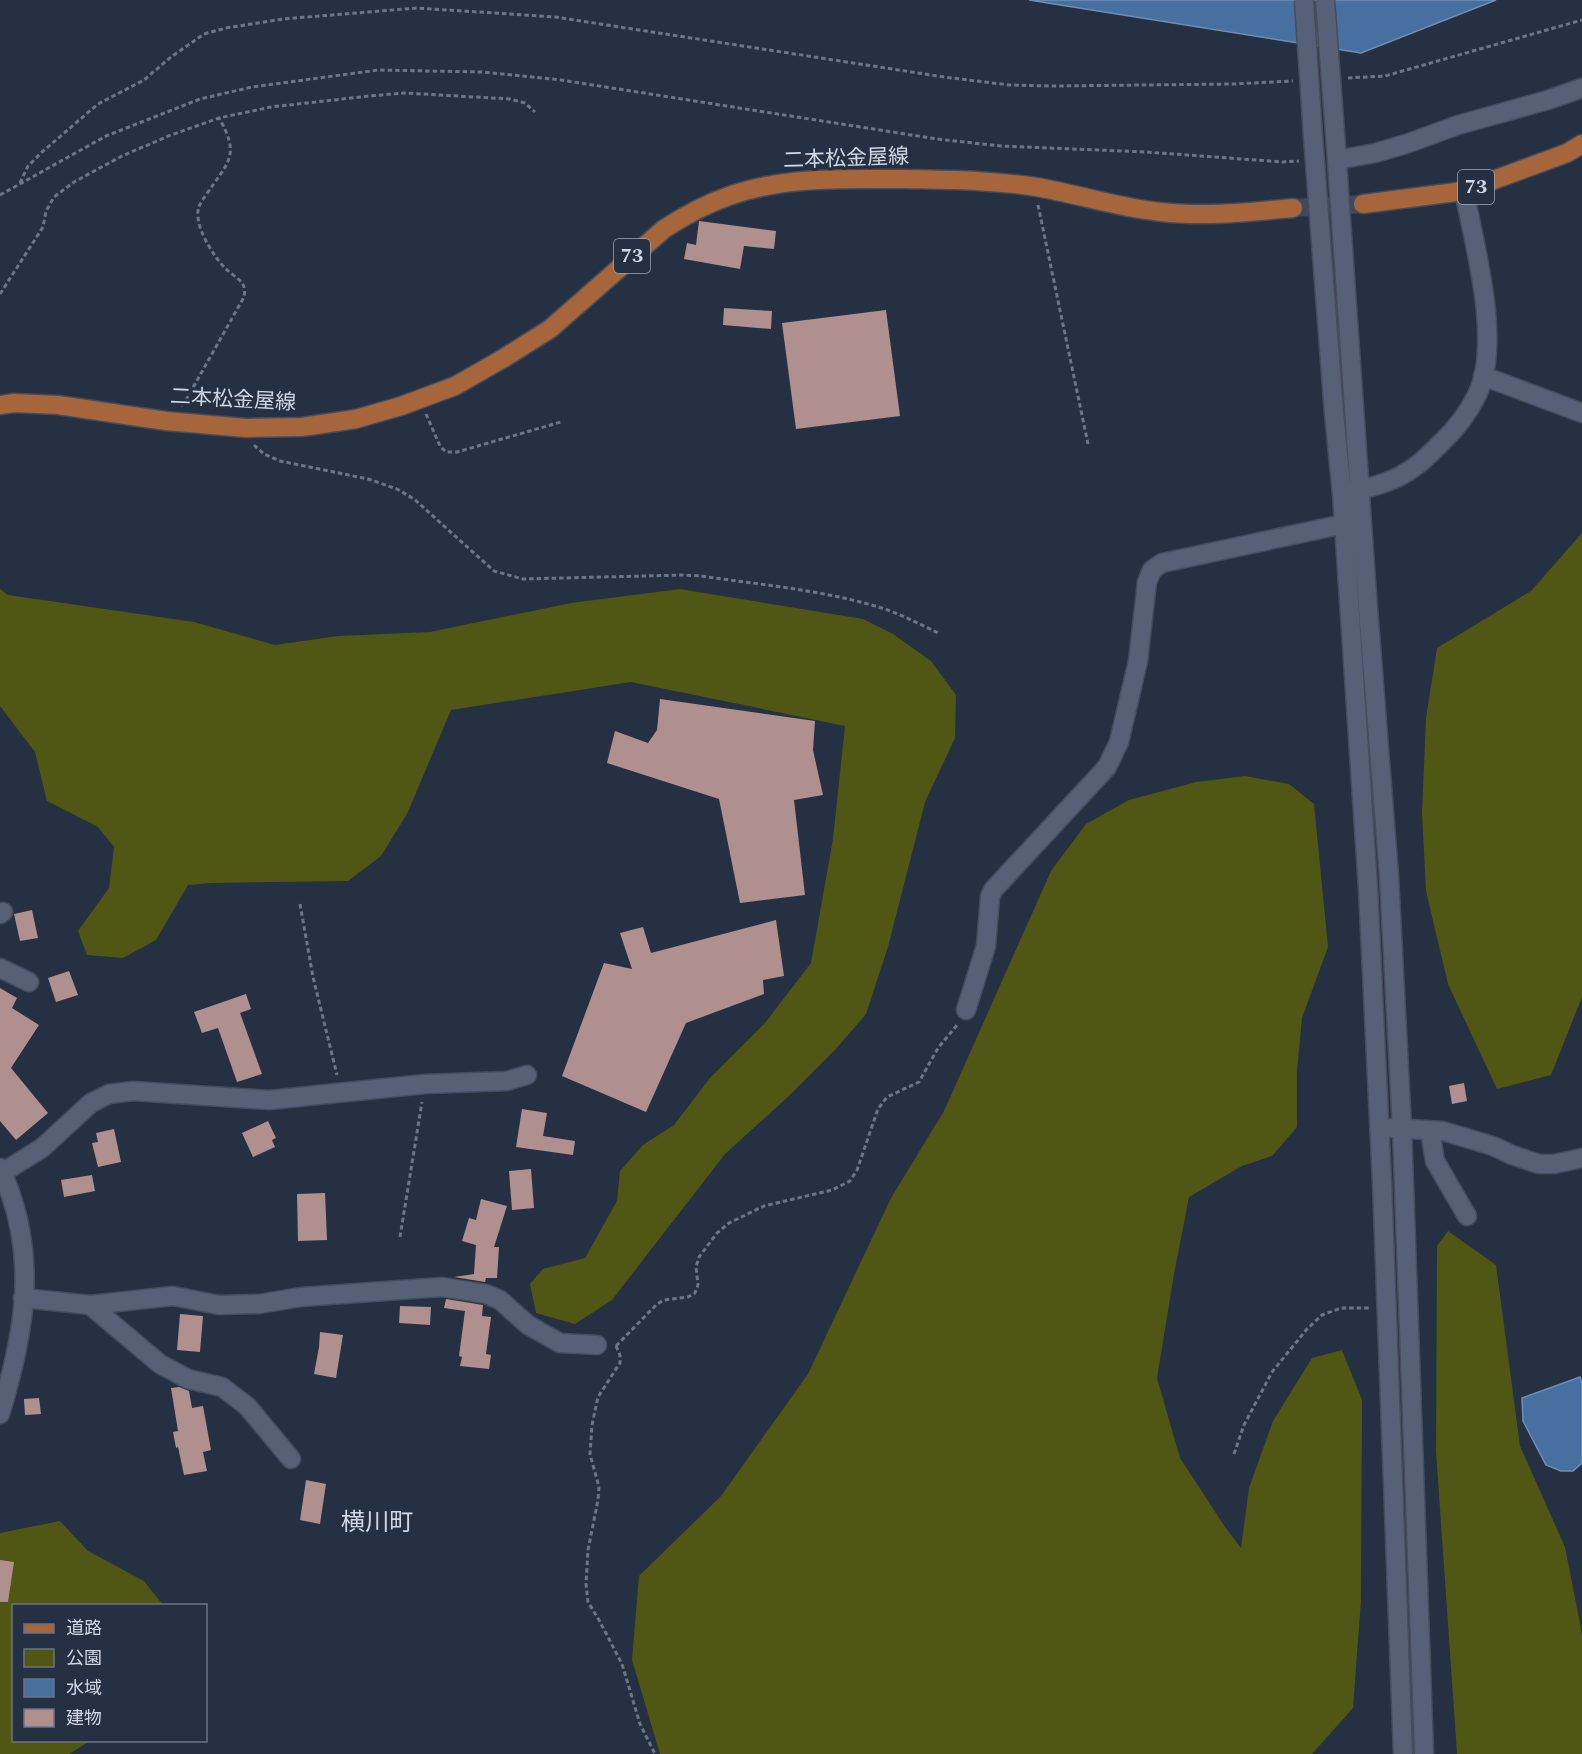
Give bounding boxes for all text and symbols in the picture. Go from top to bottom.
street label: 二本松金屋線 [782,141,910,177]
road number: 73 [1458,170,1494,204]
road number: 73 [614,239,650,273]
street label: 二本松金屋線 [169,381,297,419]
district label: 横川町 [341,1505,413,1541]
legend [12,1604,207,1742]
text: 道路 [66,1615,102,1642]
text: 公園 [66,1645,102,1672]
text: 水域 [66,1675,102,1702]
text: 建物 [66,1705,102,1732]

